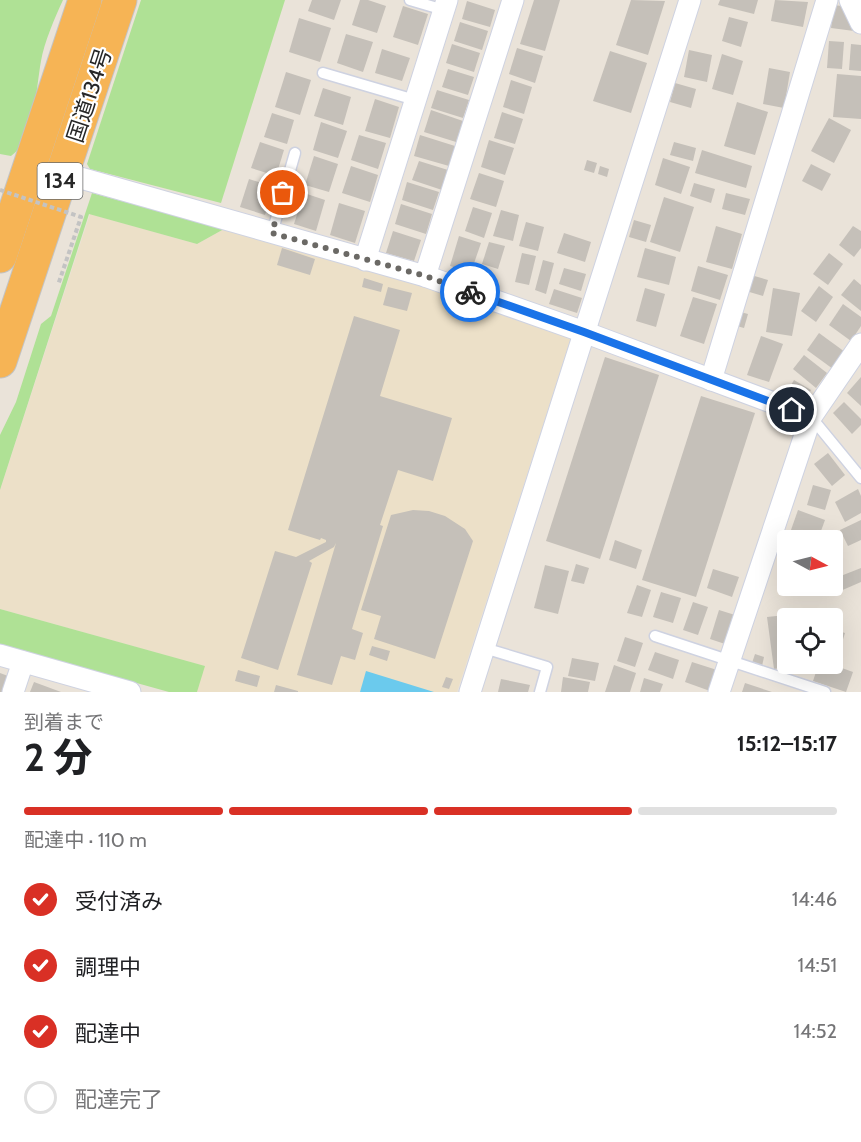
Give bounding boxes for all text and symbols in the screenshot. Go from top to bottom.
street label: 国道134号 [62,44,117,146]
road number: 134 [38,163,82,199]
pin [257,167,308,218]
icon: bag [266,176,299,209]
courier [440,262,500,322]
icon: bike [454,276,487,309]
pin [766,384,817,435]
icon: home [775,393,808,426]
north arrow [777,530,843,596]
map controls [777,530,843,674]
button: locate [777,608,843,674]
text: 到着まで [24,710,104,734]
text: 15:12–15:17 [737,730,837,757]
text: 2 分 [24,733,92,781]
text: 配達中 · 110 m [24,828,147,852]
icon: check [24,883,57,916]
text: 14:46 [792,887,837,911]
text: 受付済み [75,888,163,915]
icon: check [24,949,57,982]
text: 14:51 [797,953,837,977]
text: 調理中 [75,954,141,981]
icon: check [24,1015,57,1048]
text: 14:52 [793,1019,837,1043]
text: 配達中 [75,1020,141,1047]
text: 配達完了 [75,1086,163,1113]

